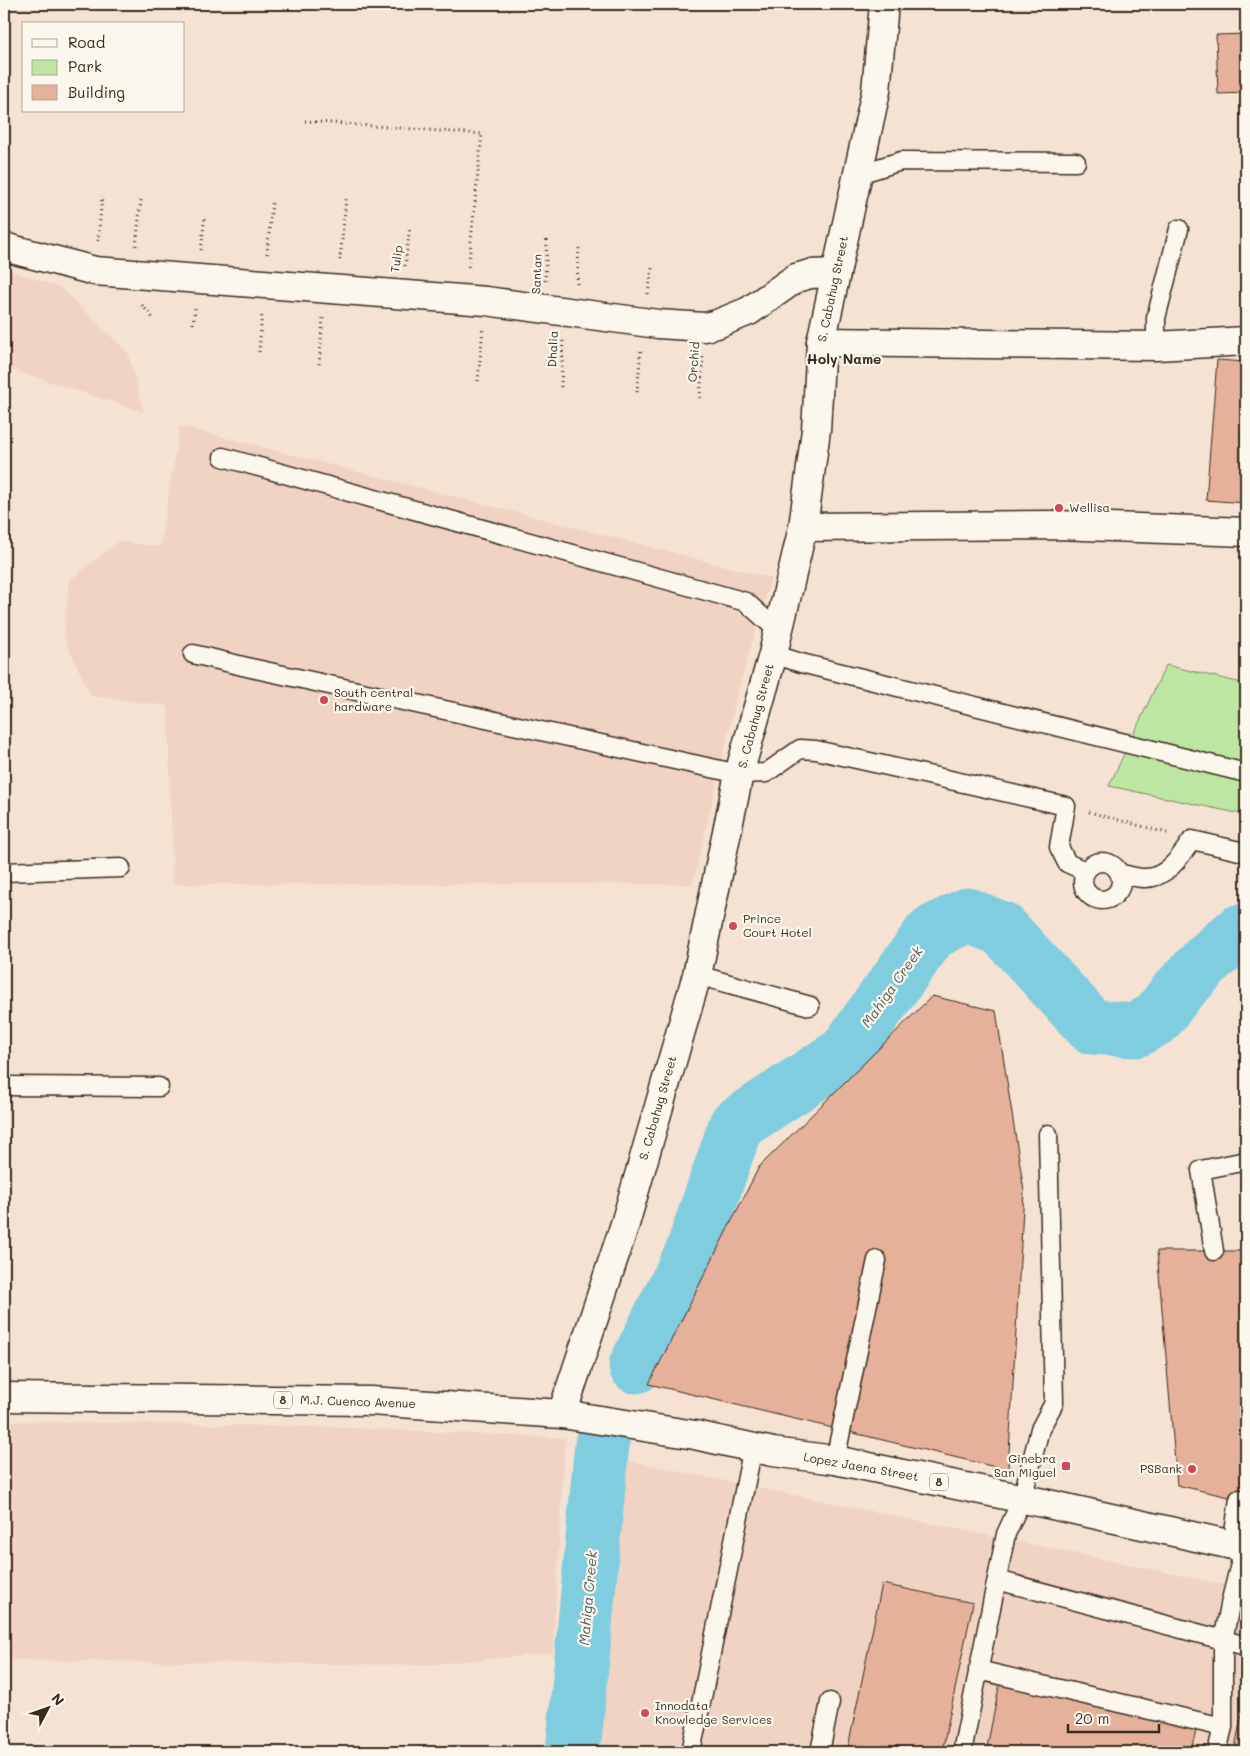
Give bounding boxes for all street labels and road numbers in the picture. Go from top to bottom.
street label: S. Cabahug Street [813,234,851,343]
street label: Tulip [386,244,406,274]
street label: Santan [527,254,545,294]
street label: Dhalia [543,330,561,368]
street label: Orchid [684,341,702,383]
street label: S. Cabahug Street [733,662,777,770]
street label: S. Cabahug Street [635,1054,680,1162]
street label: M.J. Cuenco Avenue [300,1391,416,1411]
road number: 8 [274,1392,292,1408]
street label: Lopez Jaena Street [802,1448,920,1484]
road number: 8 [930,1474,948,1490]

